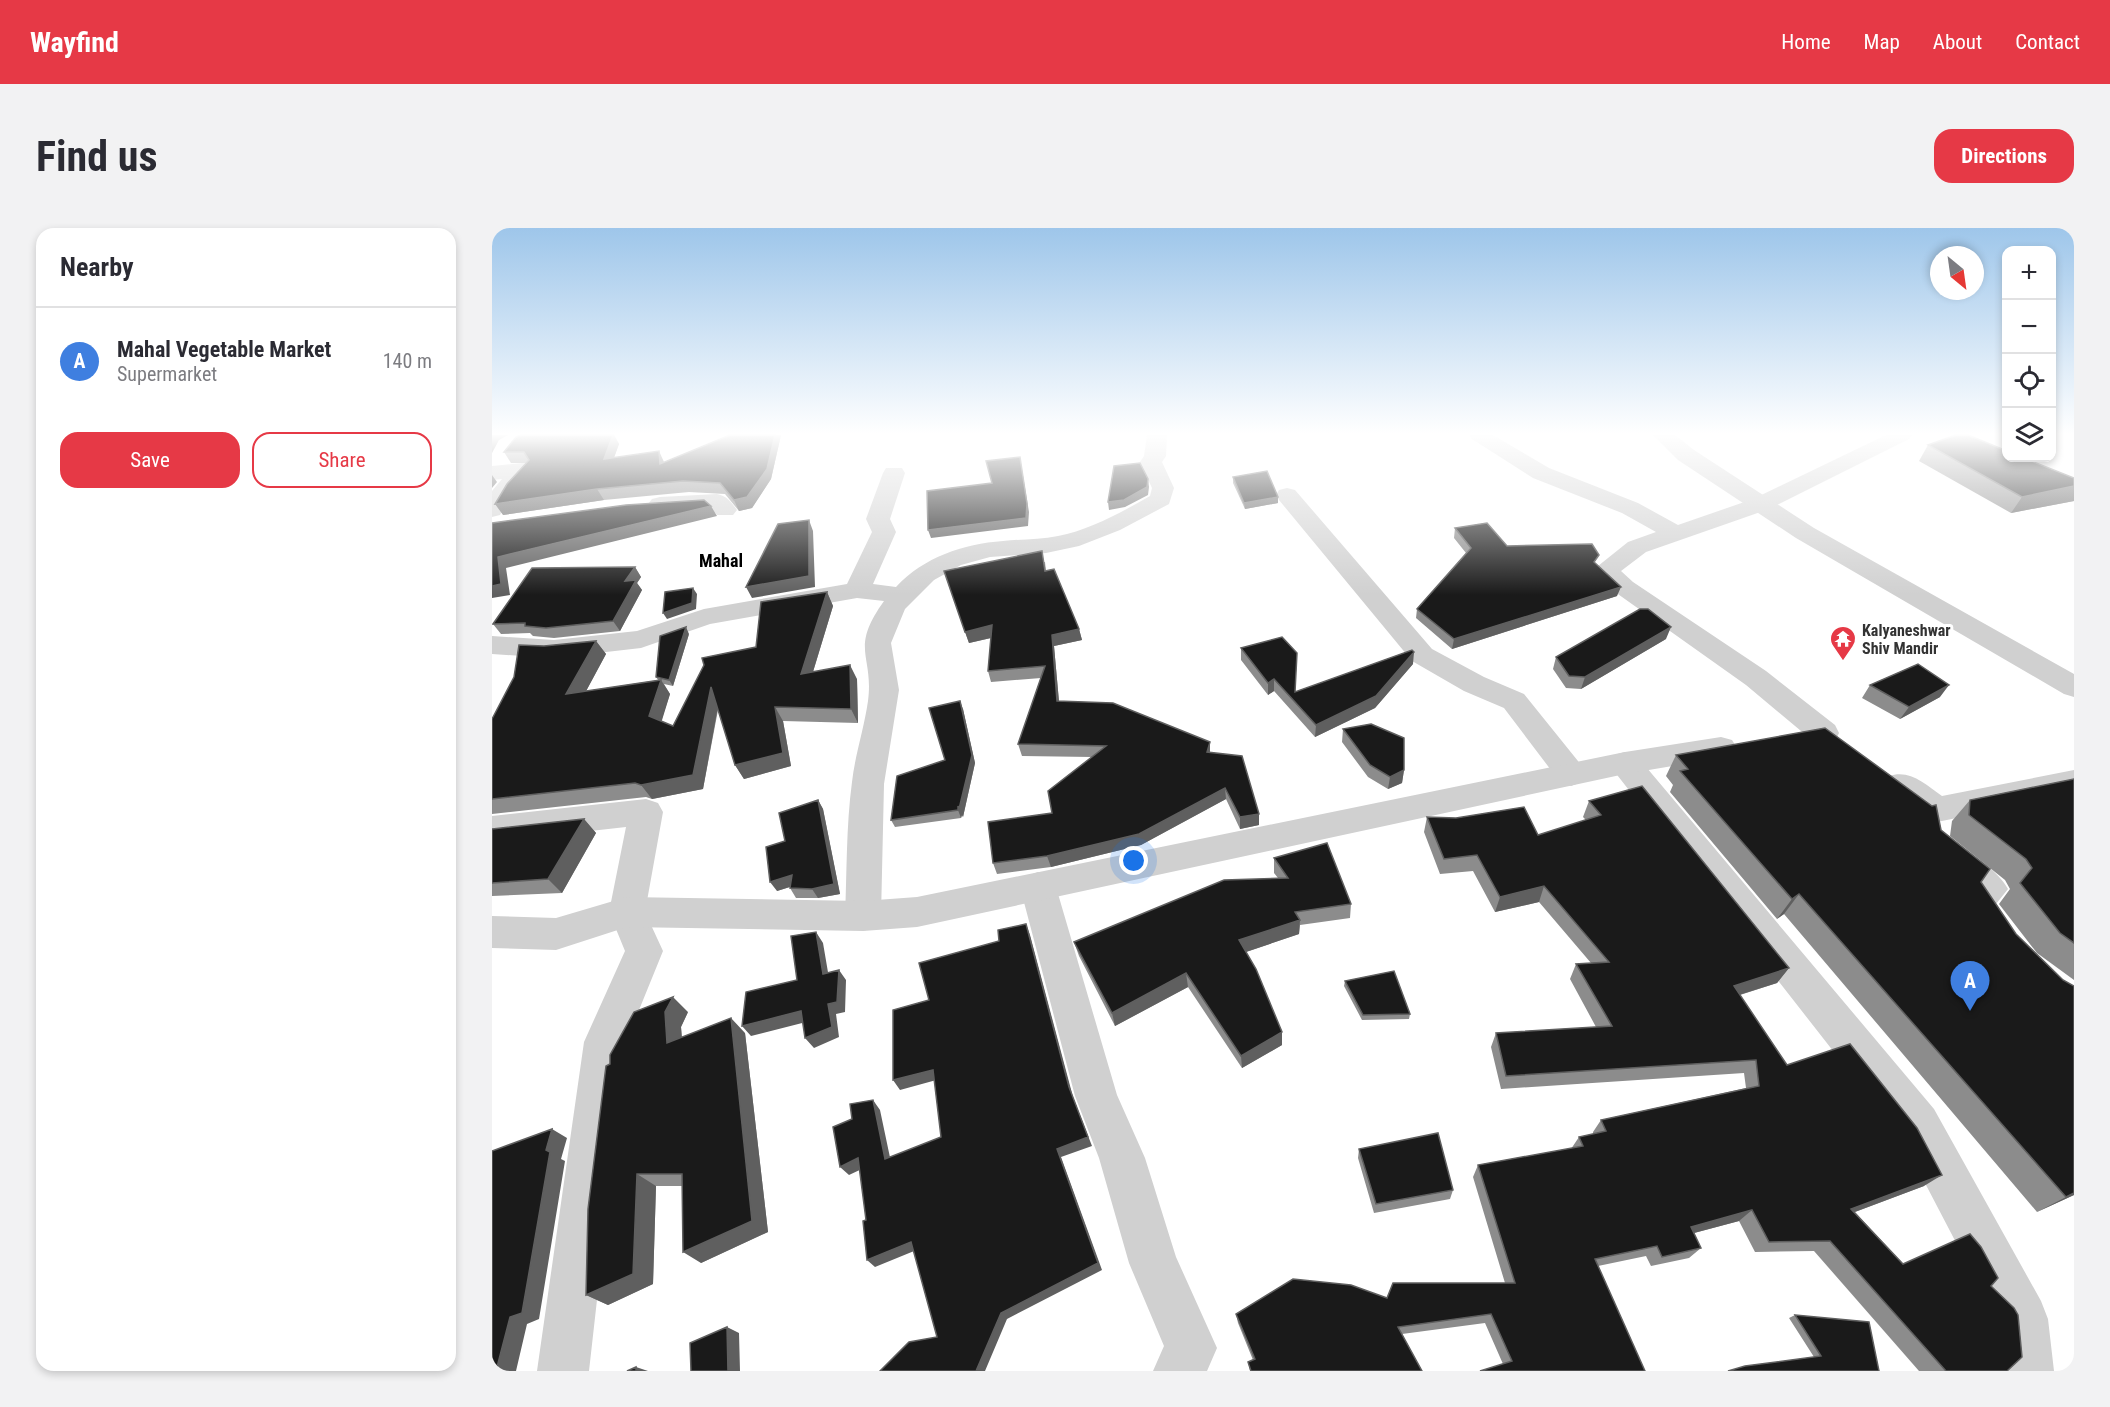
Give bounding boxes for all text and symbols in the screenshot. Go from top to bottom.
text: Wayfind [30,26,119,59]
text: Home [1781,30,1831,54]
text: Map [1864,30,1900,54]
text: About [1933,30,1982,54]
text: Contact [2015,30,2080,54]
button: Directions [1934,129,2074,183]
text: Find us [36,132,157,181]
north arrow [1930,246,1984,300]
map controls [2002,246,2056,462]
button: + [2002,246,2056,300]
text: Nearby [60,252,134,282]
button: − [2002,300,2056,354]
text: Mahal Vegetable Market [117,337,331,362]
text: A [74,349,85,373]
text: 140 m [383,349,432,373]
button: locate [2002,354,2056,408]
text: Supermarket [117,362,217,386]
button: layers [2002,408,2056,462]
button: Save [60,432,240,488]
button: Share [252,432,432,488]
district label: Mahal [699,550,743,571]
place label: Kalyaneshwar Shiv Mandir [1862,621,1951,658]
temple icon: Kalyaneshwar Shiv Mandir [1828,624,1858,662]
your location [1119,846,1148,875]
pin: A [1950,962,1990,1011]

